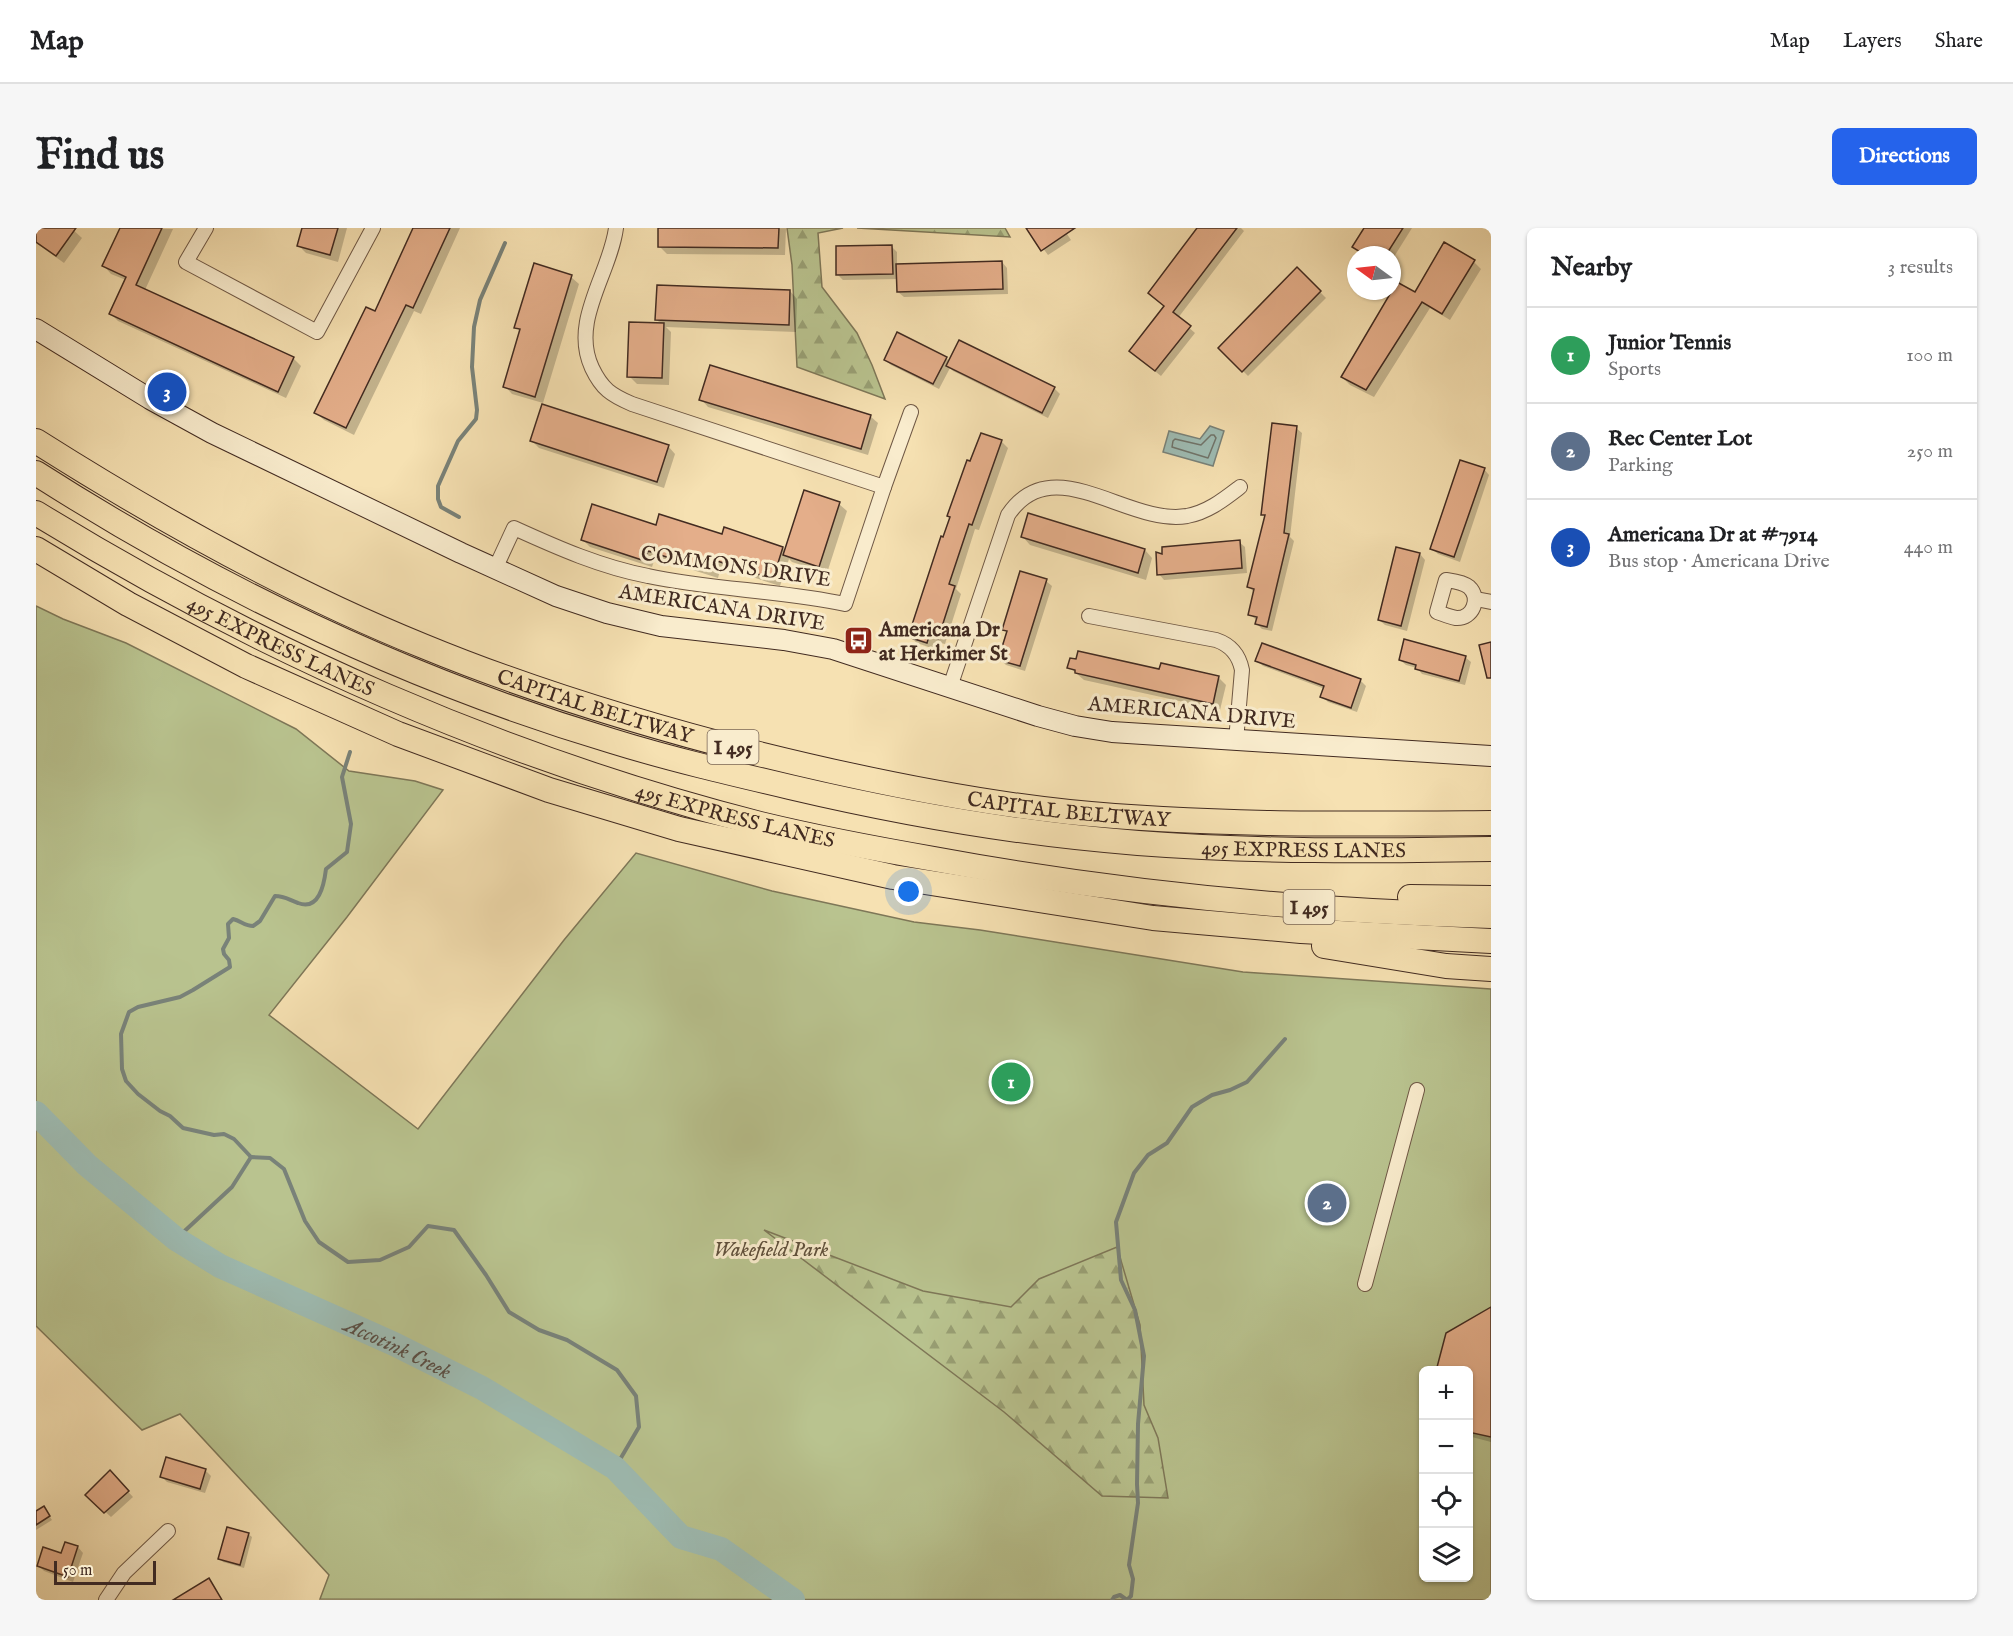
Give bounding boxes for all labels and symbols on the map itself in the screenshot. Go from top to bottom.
north arrow [1347,246,1401,300]
pin: 3 [148,370,186,414]
street label: COMMONS DRIVE [639,541,833,594]
street label: AMERICANA DRIVE [616,579,827,638]
street label: 495 EXPRESS LANES [182,590,378,704]
place label: Americana Dr at Herkimer St [878,617,1009,668]
bus stop icon: Americana Dr at Herkimer St [842,625,874,657]
street label: CAPITAL BELTWAY [493,664,697,751]
street label: AMERICANA DRIVE [1086,691,1297,736]
road number: I 495 [708,730,758,764]
street label: 495 EXPRESS LANES [632,778,837,855]
street label: CAPITAL BELTWAY [965,786,1173,835]
street label: 495 EXPRESS LANES [1201,835,1406,865]
your location [894,877,923,906]
road number: I 495 [1284,890,1334,924]
pin: 1 [992,1060,1030,1104]
pin: 2 [1308,1180,1346,1226]
park label: Wakefield Park [713,1237,829,1264]
water label: Accotink Creek [338,1311,456,1386]
scale bar [54,1558,156,1586]

